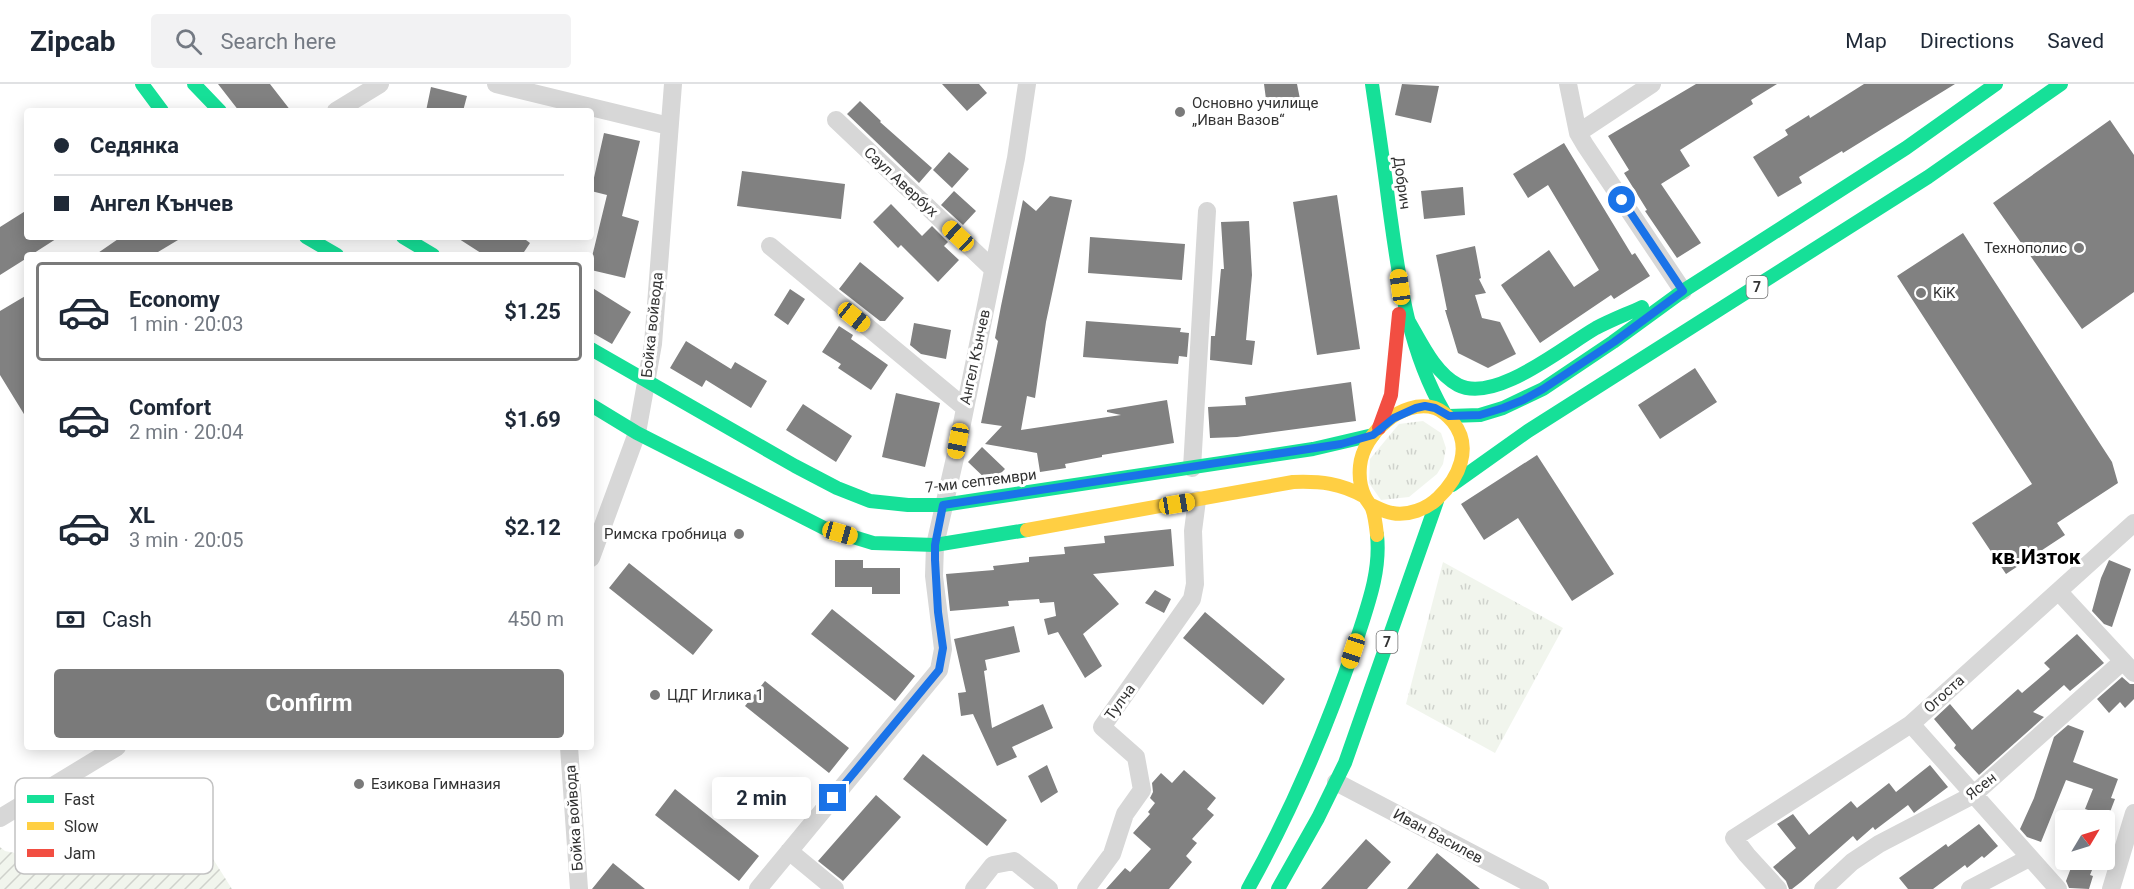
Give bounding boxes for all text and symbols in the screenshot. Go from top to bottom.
search box [151,14,571,68]
text: Zipcab [30,25,115,58]
icon: search [172,25,205,58]
text: Search here [220,29,336,54]
text: Map [1845,29,1887,53]
text: Directions [1920,29,2014,53]
text: Saved [2047,29,2104,53]
place label: Основно училище „Иван Вазов“ [1192,94,1319,129]
marker: Основно училище „Иван Вазов“ [1173,105,1187,119]
text: Седянка [90,133,179,158]
street label: Саул Авербух [860,143,942,221]
street label: Добрич [1389,155,1415,211]
route start [1608,186,1635,213]
text: Ангел Кънчев [90,191,233,216]
car [939,217,977,255]
place label: Технополис [1984,239,2067,257]
marker: Технополис [2072,241,2086,255]
car [1389,268,1411,306]
street label: Бойка войвода [637,271,667,379]
road number: 7 [1746,276,1768,298]
place label: KiK [1933,284,1956,302]
icon: car [57,285,111,339]
marker: KiK [1914,286,1928,300]
text: Economy [129,287,220,312]
text: $1.25 [504,299,561,324]
car [834,299,874,335]
street label: Ангел Кънчев [956,308,994,406]
text: 1 min · 20:03 [129,312,244,336]
icon: car [57,393,111,447]
text: Comfort [129,395,211,420]
text: $1.69 [504,407,561,432]
text: 2 min · 20:04 [129,420,244,444]
car [946,422,970,460]
street label: 7-ми септември [924,465,1038,497]
car [1158,492,1196,516]
icon: car [57,501,111,555]
text: XL [129,503,155,528]
text: $2.12 [504,515,561,540]
car [820,519,860,547]
place label: Римска гробница [604,525,727,543]
marker: Римска гробница [732,527,746,541]
text: 3 min · 20:05 [129,528,244,552]
district label: кв.Изток [1991,545,2081,569]
icon: cash [54,603,87,636]
text: Cash [102,607,152,632]
text: 450 m [508,607,564,631]
car [1339,631,1367,671]
road number: 7 [1376,631,1398,653]
button: Confirm [54,669,564,738]
street label: Огоста [1920,671,1968,717]
street label: Тулча [1101,680,1139,724]
place label: ЦДГ Иглика 1 [667,686,764,704]
marker: ЦДГ Иглика 1 [648,688,662,702]
street label: Бойка войвода [561,764,587,872]
street label: Ясен [1962,768,2000,804]
place label: Езикова Гимназия [371,775,501,793]
marker: Езикова Гимназия [352,777,366,791]
callout: 2 min [713,777,812,819]
legend [15,778,213,874]
route end [819,784,846,811]
text: 2 min [736,786,787,810]
text: Fast [64,790,95,809]
street label: Иван Василев [1390,805,1486,867]
north arrow [2055,810,2115,870]
map controls [2055,810,2115,870]
text: Slow [64,817,99,836]
text: Jam [64,844,96,863]

